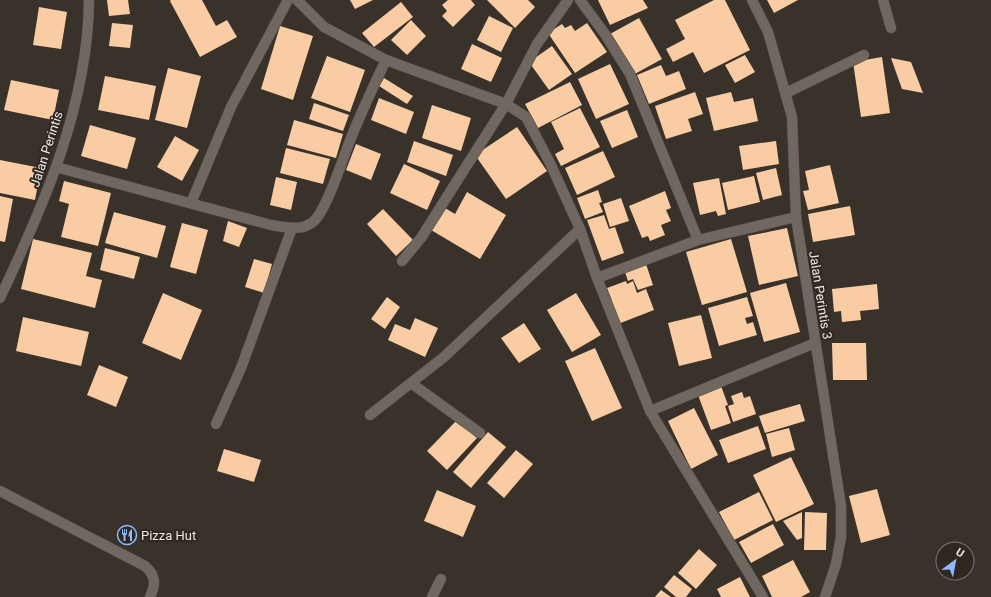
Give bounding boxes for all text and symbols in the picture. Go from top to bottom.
street label: Jalan Perintis [27,109,66,189]
street label: Jalan Perintis 3 [806,250,835,340]
restaurant icon: Pizza Hut [116,524,138,546]
place label: Pizza Hut [141,528,196,543]
north arrow [935,541,975,581]
text: U [954,546,967,560]

